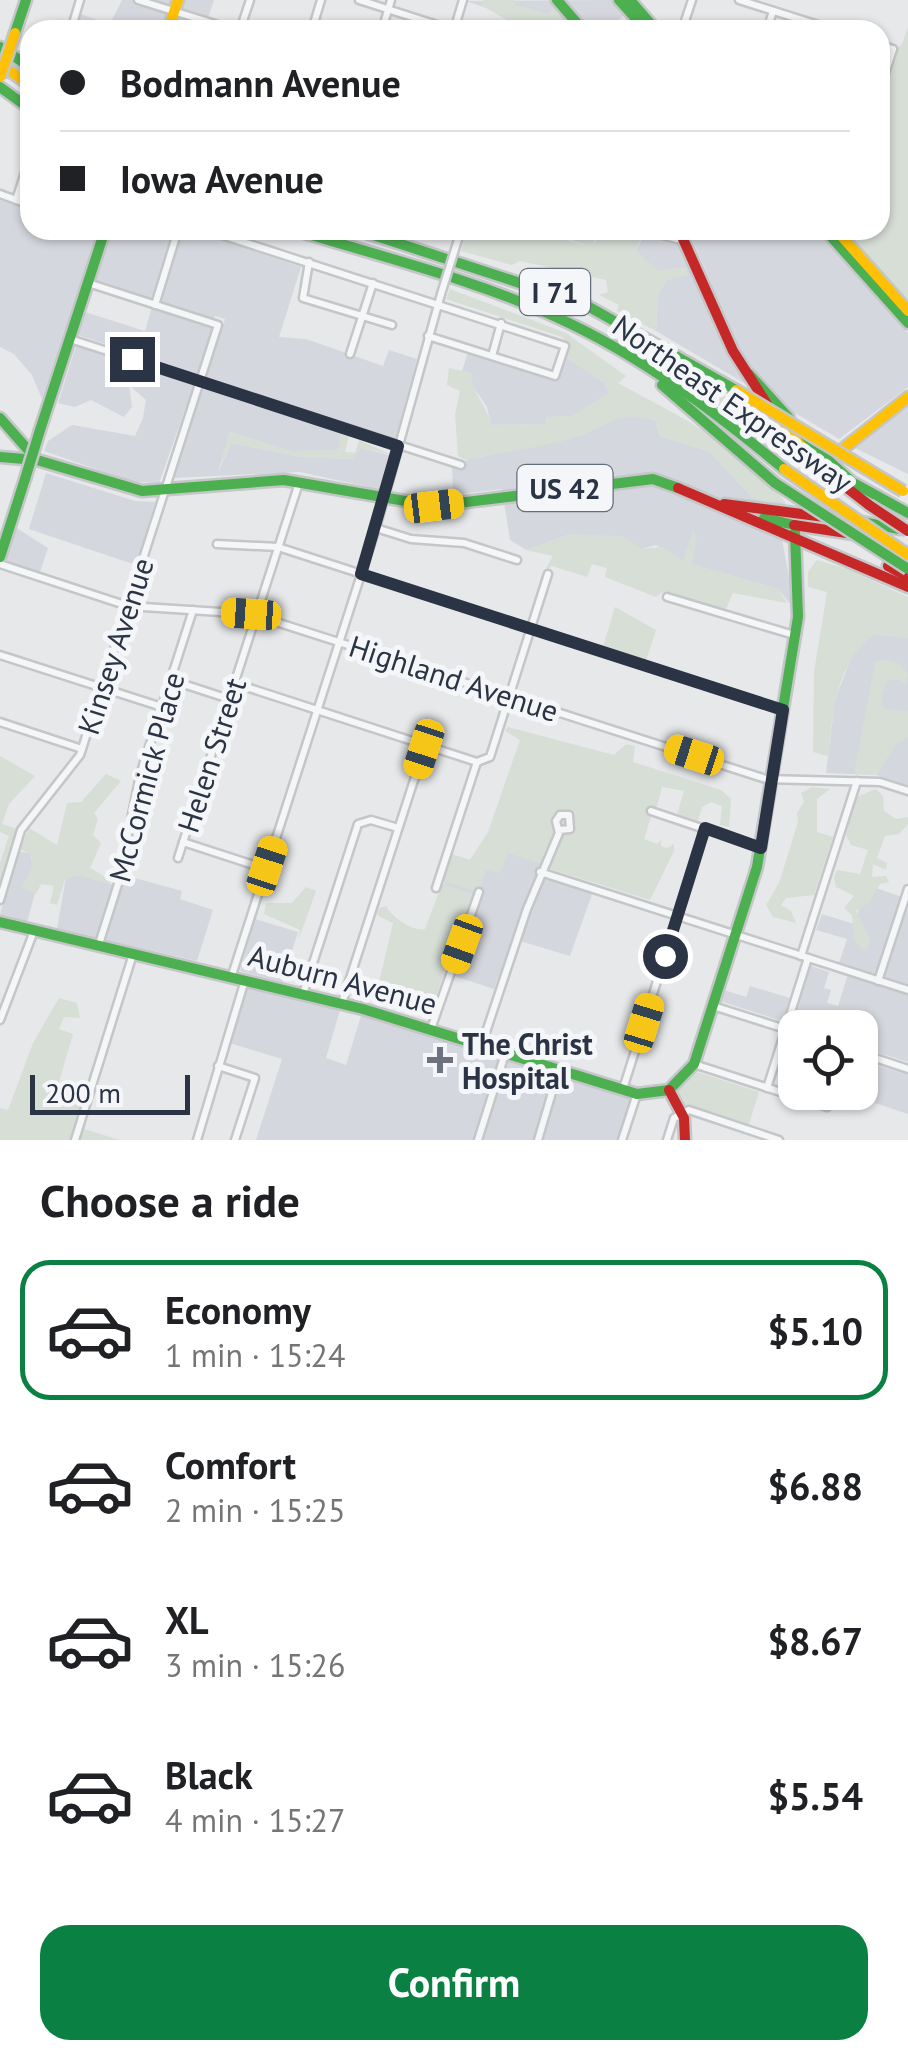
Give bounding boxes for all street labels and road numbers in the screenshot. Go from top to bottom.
road number: I 71 [520,269,590,315]
street label: Northeast Expressway [605,306,861,501]
road number: US 42 [518,465,612,511]
street label: Kinsey Avenue [68,553,162,739]
street label: Highland Avenue [344,626,564,730]
street label: McCormick Place [99,668,193,886]
street label: Helen Street [168,673,254,837]
street label: Auburn Avenue [245,935,441,1023]

